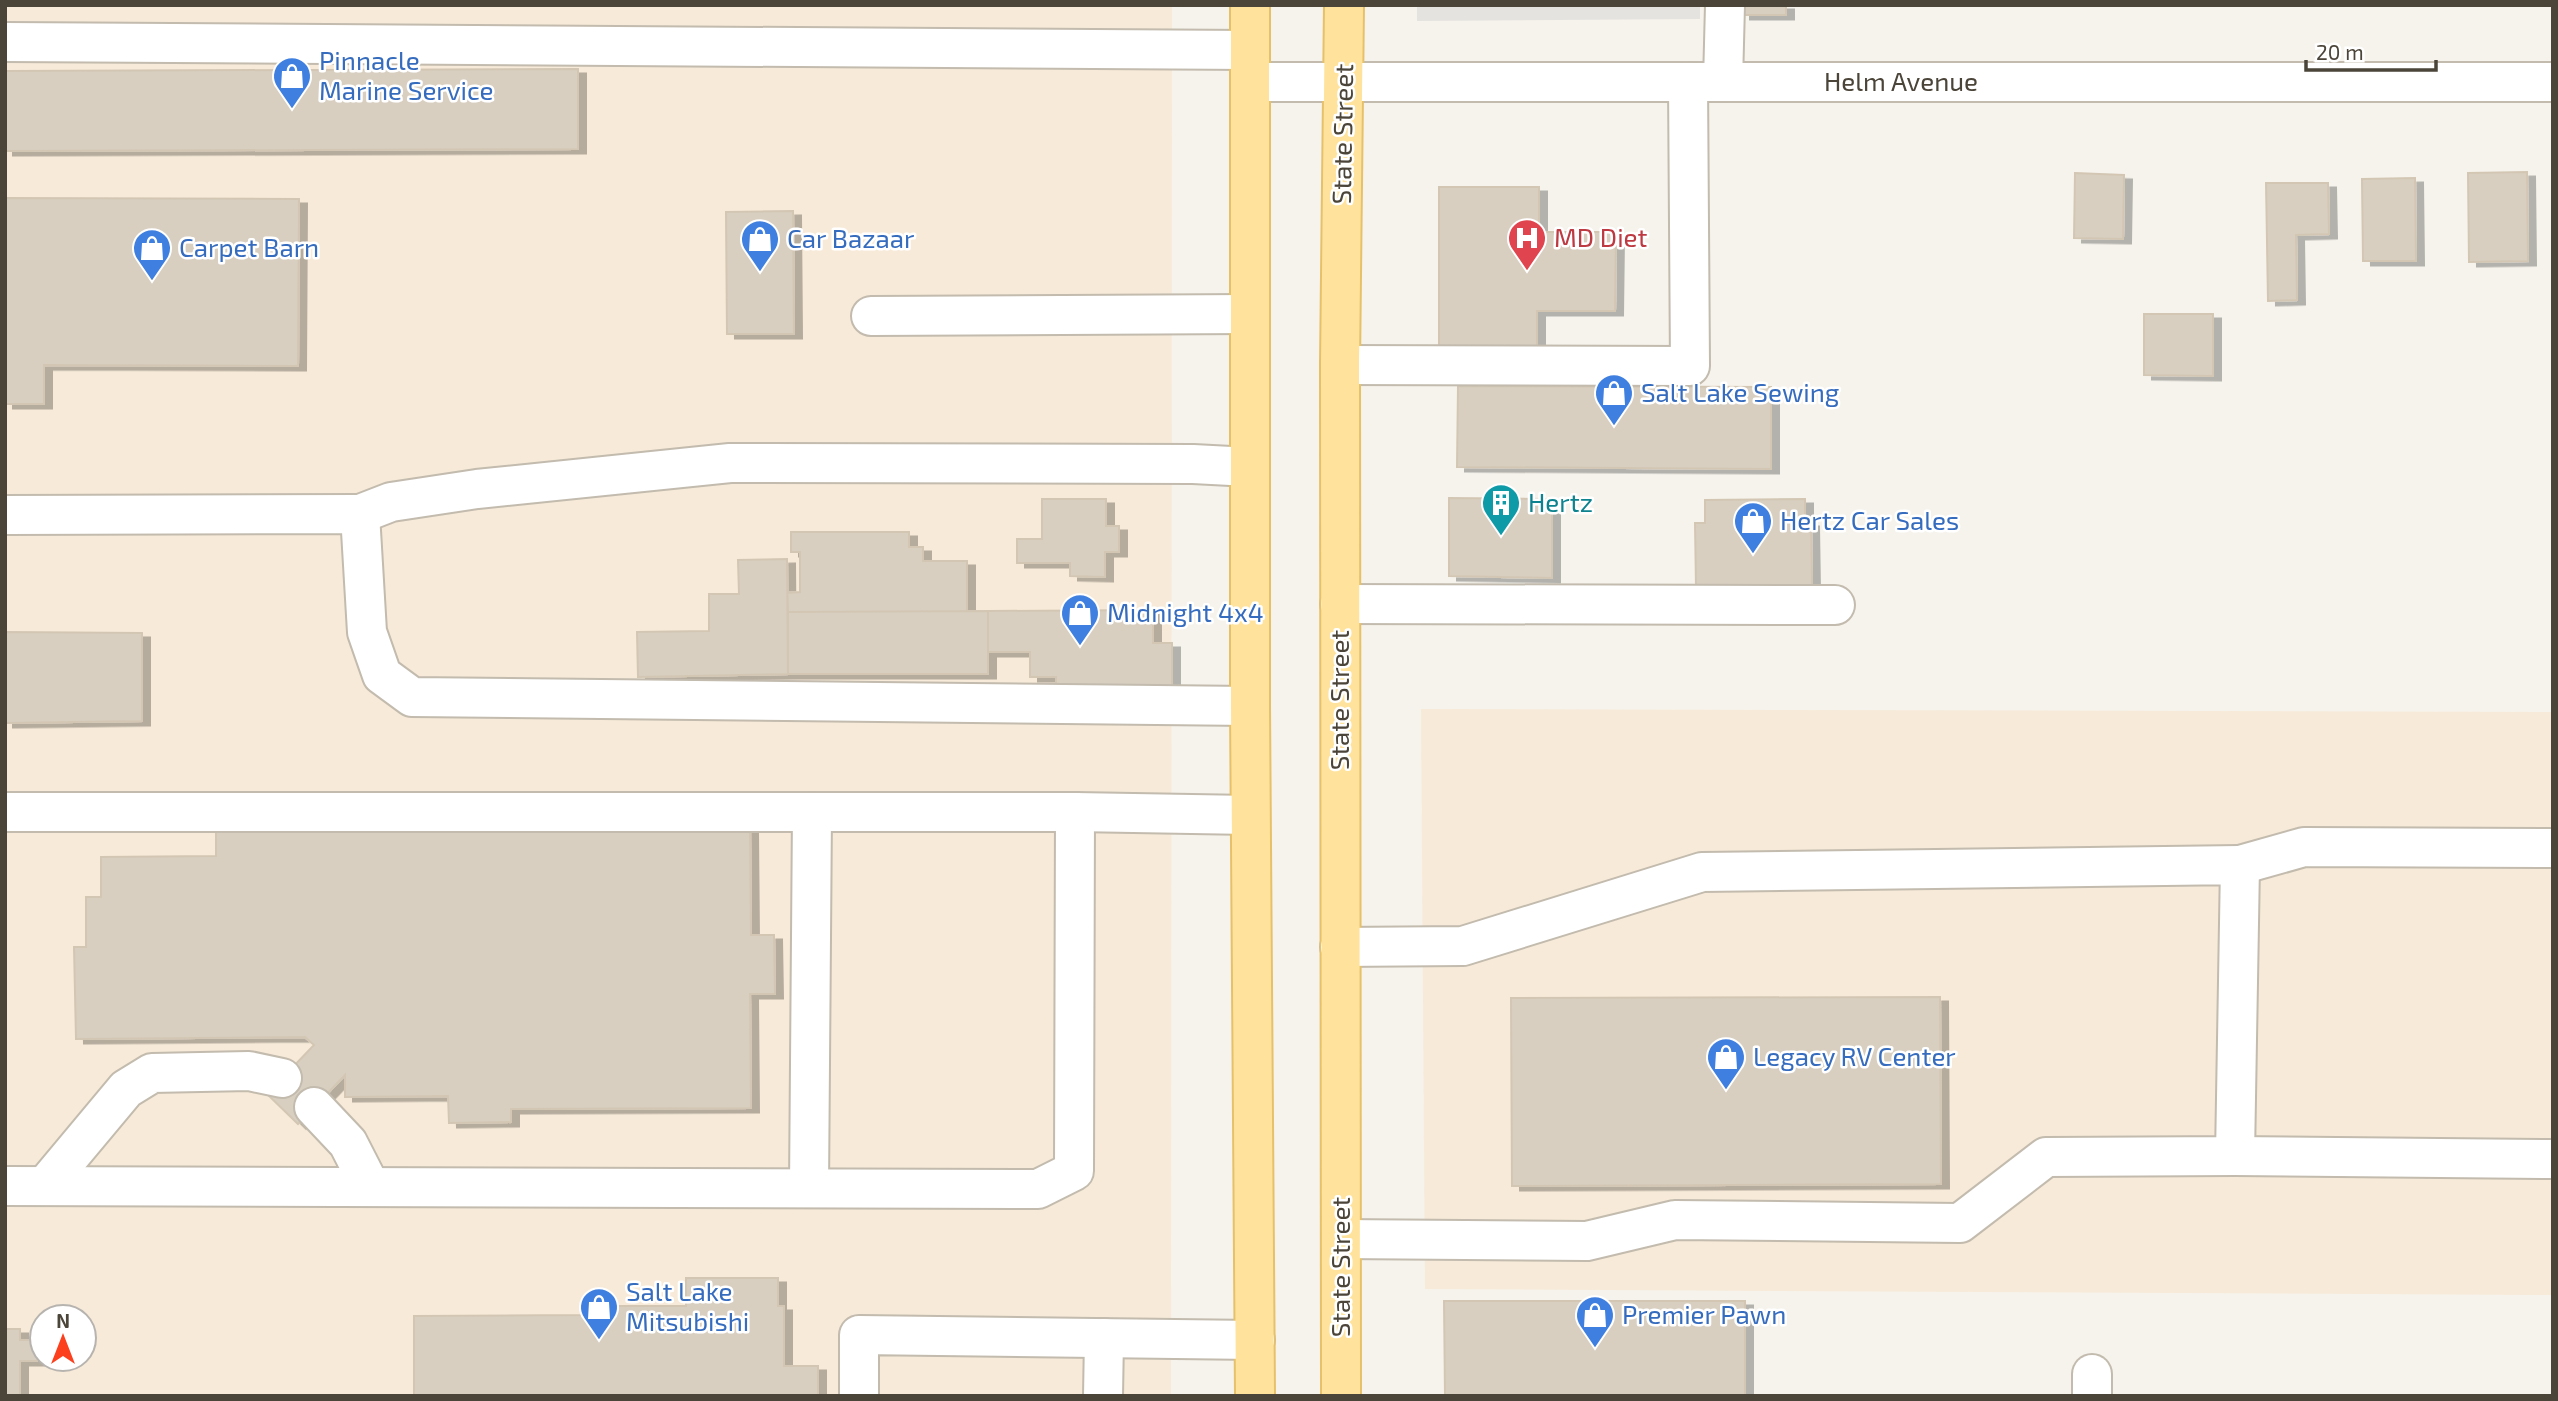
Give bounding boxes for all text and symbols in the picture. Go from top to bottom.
scale bar [2306,28,2436,72]
text: 20 m [2316,39,2364,64]
place label: Pinnacle Marine Service [319,44,494,105]
shop icon: Pinnacle Marine Service [271,55,313,110]
street label: State Street [1325,63,1358,204]
street label: Helm Avenue [1824,65,1978,96]
hospital icon: MD Diet [1506,217,1548,272]
shop icon: Car Bazaar [739,218,781,273]
place label: MD Diet [1554,221,1648,252]
place label: Car Bazaar [787,222,914,253]
shop icon: Carpet Barn [131,227,173,282]
place label: Carpet Barn [179,231,319,262]
shop icon: Salt Lake Sewing [1593,372,1635,427]
place label: Salt Lake Sewing [1641,376,1839,407]
building icon: Hertz [1480,482,1522,537]
place label: Hertz [1528,486,1593,517]
shop icon: Hertz Car Sales [1732,500,1774,555]
place label: Hertz Car Sales [1780,504,1959,535]
shop icon: Midnight 4x4 [1059,592,1101,647]
place label: Midnight 4x4 [1107,596,1264,627]
street label: State Street [1323,630,1354,770]
shop icon: Legacy RV Center [1705,1036,1747,1091]
place label: Legacy RV Center [1753,1040,1956,1071]
street label: State Street [1324,1197,1355,1337]
place label: Salt Lake Mitsubishi [626,1275,749,1336]
shop icon: Salt Lake Mitsubishi [578,1286,620,1341]
shop icon: Premier Pawn [1574,1294,1616,1349]
place label: Premier Pawn [1622,1298,1786,1329]
north arrow [28,1303,98,1373]
text: N [56,1309,70,1332]

